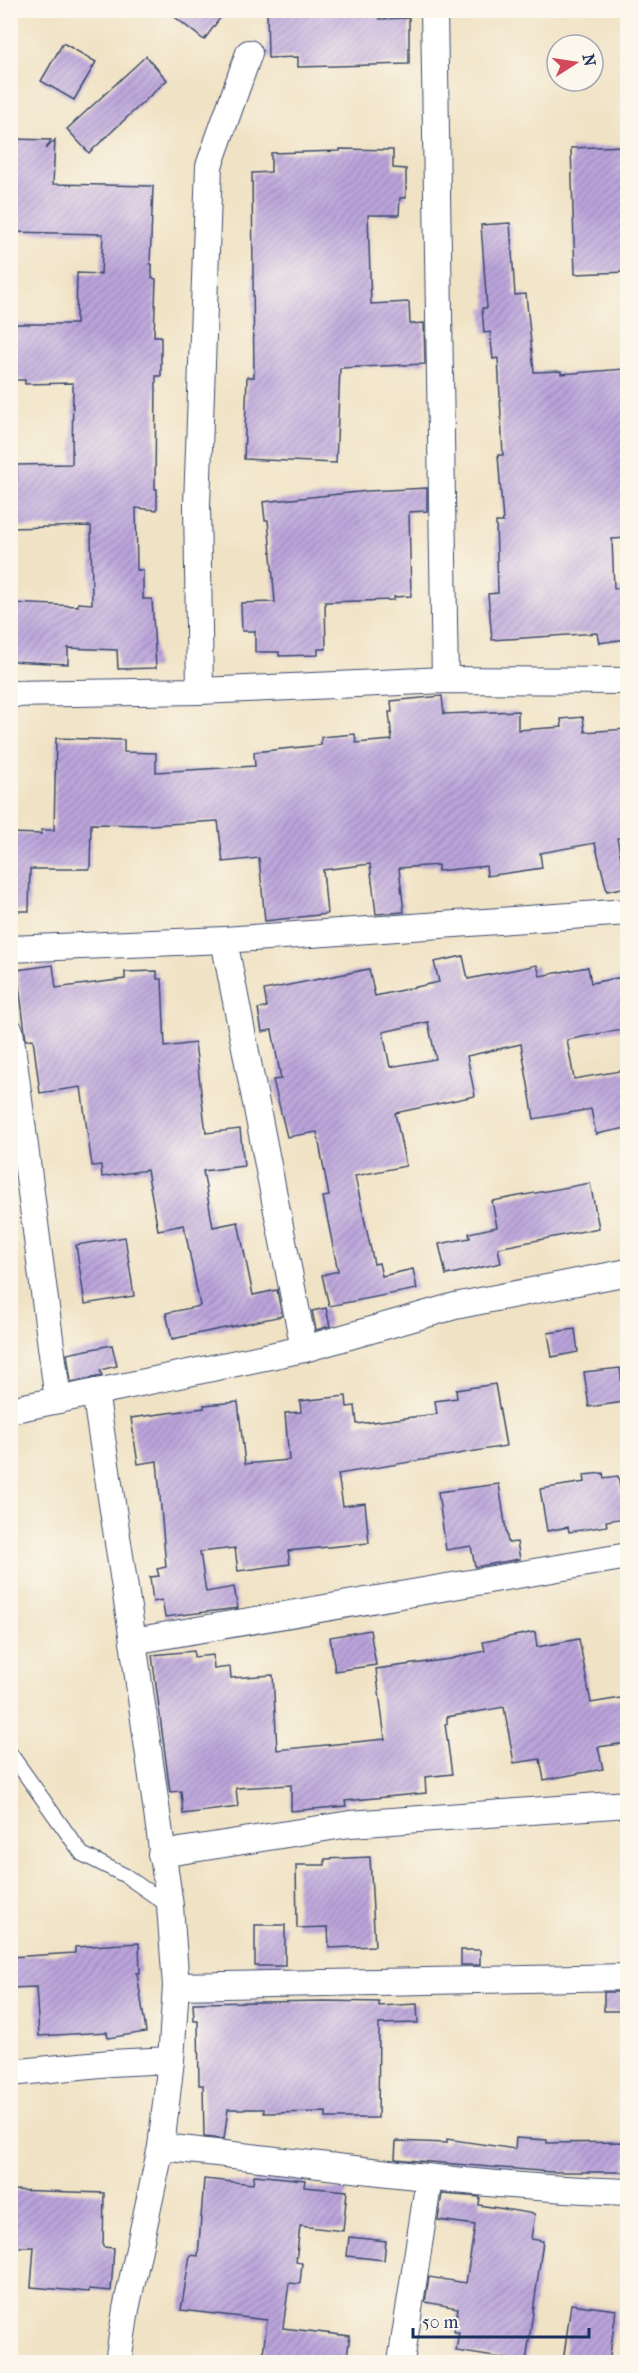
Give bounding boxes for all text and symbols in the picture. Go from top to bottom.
north arrow [545,33,605,93]
text: N [579,52,600,69]
scale bar [413,2301,588,2339]
text: 50 m [422,2312,459,2333]

